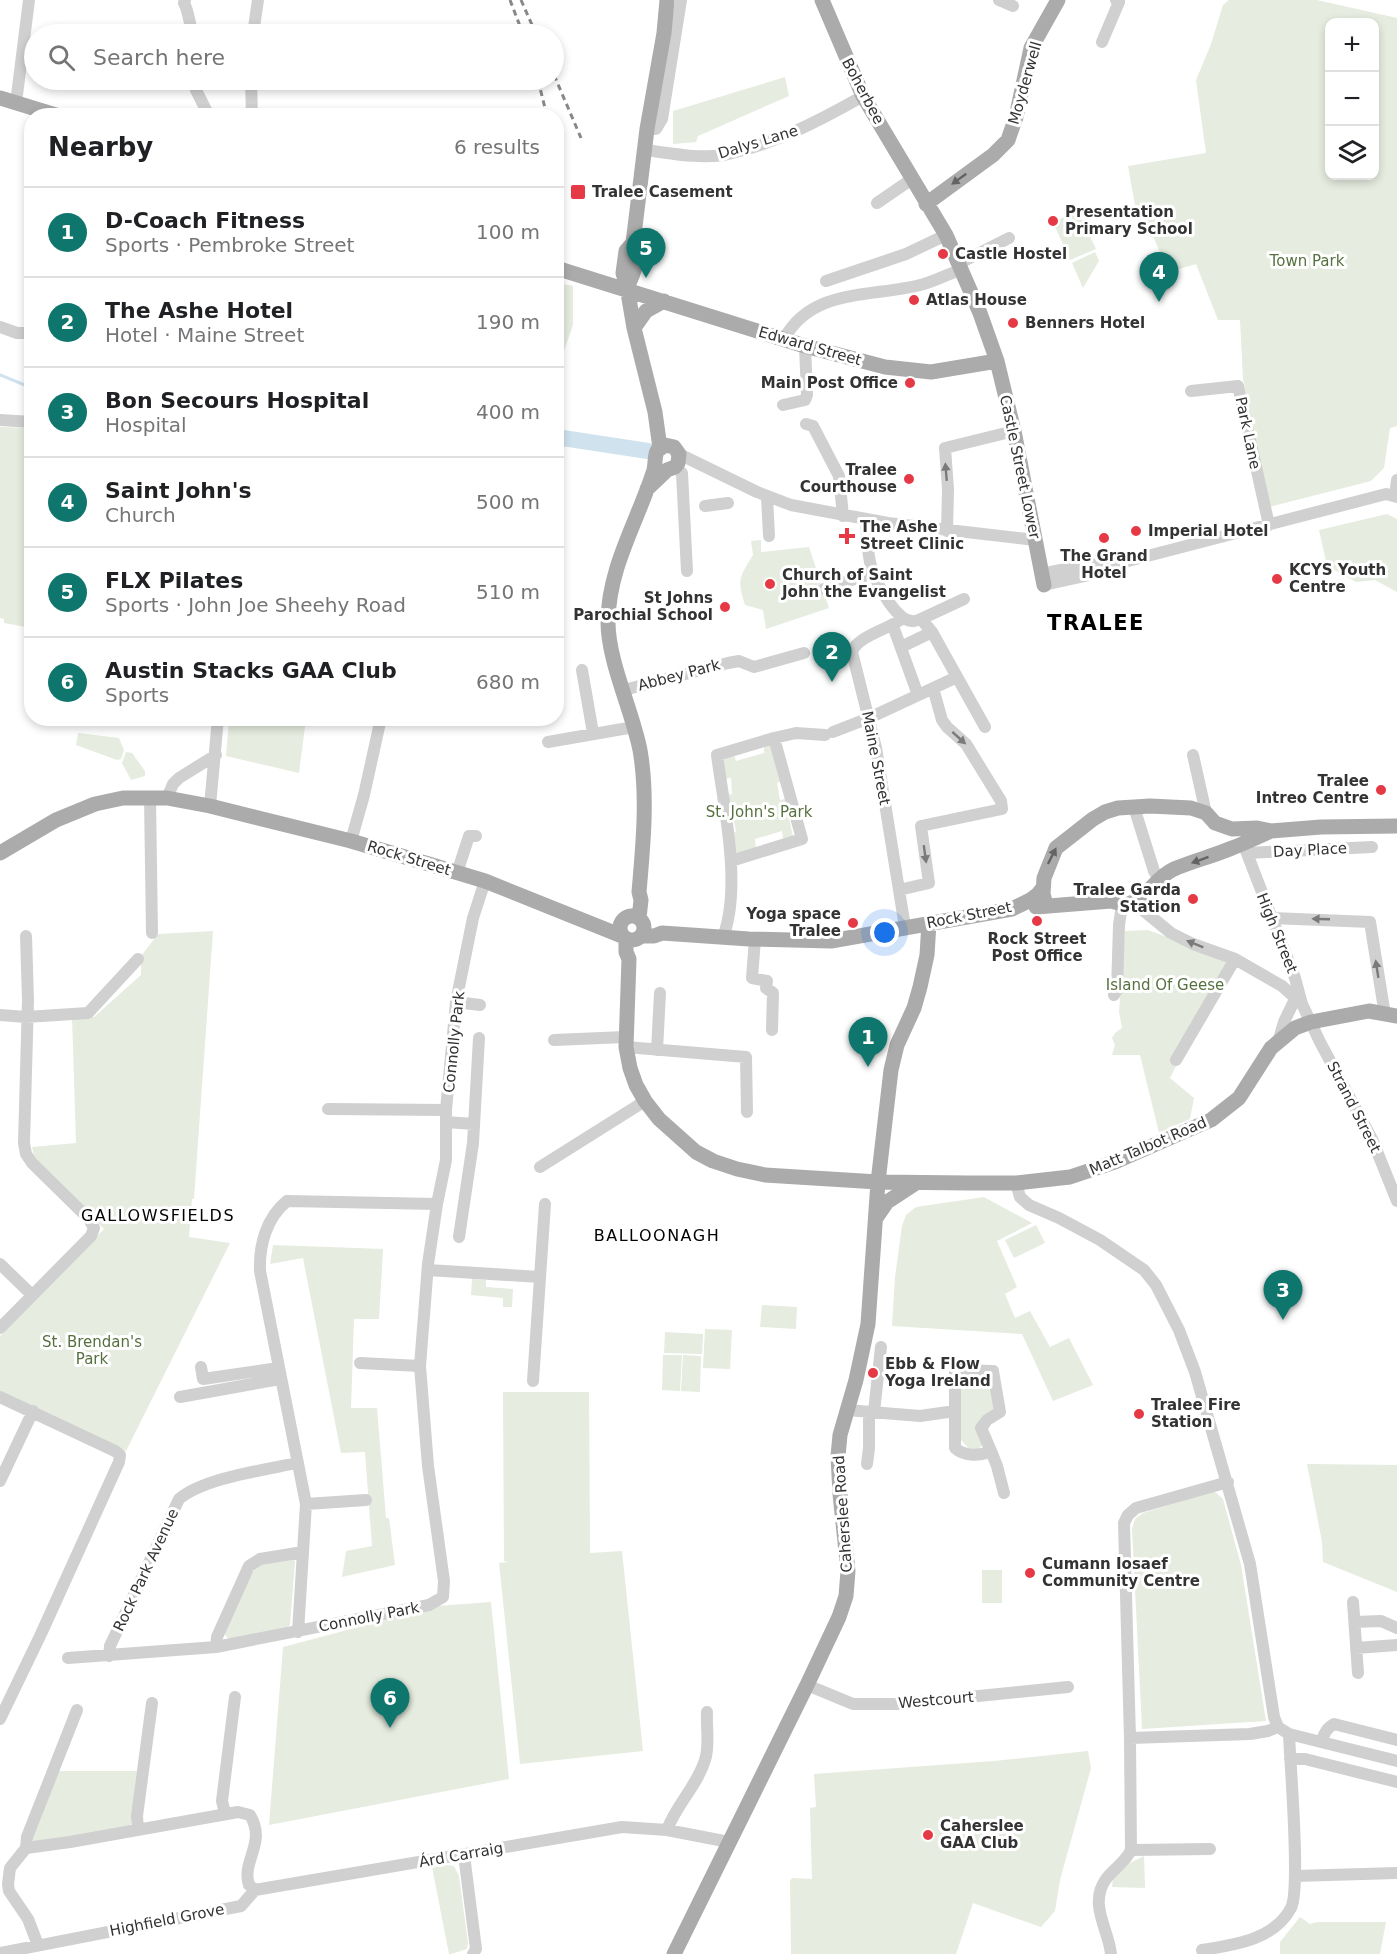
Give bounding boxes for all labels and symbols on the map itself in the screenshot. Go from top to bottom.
street label: Moyderwell [1005,39,1045,127]
street label: Boherbee [838,55,888,127]
street label: Dalys Lane [716,121,800,163]
one-way arrow [952,173,967,185]
marker: Tralee Casement [569,183,587,201]
place label: Tralee Casement [592,183,733,201]
place label: Presentation Primary School [1065,203,1193,238]
marker: Presentation Primary School [1046,214,1060,228]
pin: 5 [626,228,666,278]
place label: Castle Hostel [955,245,1067,263]
marker: Castle Hostel [936,247,950,261]
pin: 4 [1140,252,1178,302]
park label: Town Park [1269,252,1345,270]
place label: Atlas House [926,291,1027,309]
marker: Atlas House [907,293,921,307]
place label: Benners Hotel [1025,314,1145,332]
marker: Benners Hotel [1006,316,1020,330]
street label: Edward Street [756,323,864,369]
place label: Main Post Office [761,374,898,392]
marker: Main Post Office [903,376,917,390]
street label: Castle Street Lower [996,393,1044,541]
street label: Park Lane [1232,395,1264,471]
place label: Tralee Courthouse [800,461,897,496]
one-way arrow [941,463,951,482]
marker: Tralee Courthouse [902,472,916,486]
place label: The Ashe Street Clinic [860,518,964,553]
place label: Imperial Hotel [1148,522,1269,540]
marker: Imperial Hotel [1129,524,1143,538]
marker: The Ashe Street Clinic [838,527,856,545]
marker: The Grand Hotel [1097,531,1111,545]
place label: The Grand Hotel [1060,547,1148,582]
place label: KCYS Youth Centre [1289,561,1386,596]
place label: Church of Saint John the Evangelist [781,566,946,601]
marker: KCYS Youth Centre [1270,572,1284,586]
marker: Church of Saint John the Evangelist [763,577,777,591]
place label: St Johns Parochial School [573,589,713,624]
marker: St Johns Parochial School [718,600,732,614]
district label: TRALEE [1047,611,1145,635]
pin: 2 [812,632,852,682]
street label: Abbey Park [636,655,722,695]
street label: Maine Street [858,709,894,807]
one-way arrow [951,731,966,744]
place label: Tralee Intreo Centre [1256,772,1369,807]
marker: Tralee Intreo Centre [1374,783,1388,797]
park label: St. John's Park [706,803,813,821]
street label: Rock Street [365,837,453,879]
street label: Day Place [1272,839,1348,861]
one-way arrow [920,845,930,864]
one-way arrow [1047,847,1057,864]
one-way arrow [1191,855,1209,865]
place label: Tralee Garda Station [1073,881,1181,916]
street label: High Street [1253,890,1301,976]
marker: Tralee Garda Station [1186,892,1200,906]
street label: Rock Street [925,898,1013,932]
place label: Yoga space Tralee [745,905,841,940]
marker: Rock Street Post Office [1030,914,1044,928]
one-way arrow [1311,915,1330,924]
marker: Yoga space Tralee [846,916,860,930]
your location [870,918,899,947]
place label: Rock Street Post Office [988,930,1086,965]
one-way arrow [1186,939,1204,948]
one-way arrow [1372,959,1381,978]
park label: Island Of Geese [1106,976,1224,994]
street label: Connolly Park [440,990,468,1094]
pin: 1 [848,1018,888,1067]
street label: Strand Street [1323,1058,1385,1156]
street label: Matt Talbot Road [1087,1113,1209,1179]
district label: GALLOWSFIELDS [81,1206,235,1225]
district label: BALLOONAGH [594,1226,720,1245]
pin: 3 [1264,1270,1302,1320]
park label: St. Brendan's Park [42,1333,142,1368]
place label: Ebb & Flow Yoga Ireland [884,1355,991,1390]
marker: Ebb & Flow Yoga Ireland [866,1366,880,1380]
place label: Tralee Fire Station [1151,1396,1241,1431]
marker: Tralee Fire Station [1132,1407,1146,1421]
street label: Caherslee Road [830,1455,856,1573]
street label: Rock Park Avenue [110,1506,182,1634]
place label: Cumann Iosaef Community Centre [1042,1555,1200,1590]
marker: Cumann Iosaef Community Centre [1023,1566,1037,1580]
street label: Connolly Park [317,1598,421,1636]
pin: 6 [370,1678,410,1728]
street label: Westcourt [897,1688,975,1712]
place label: Caherslee GAA Club [940,1817,1024,1852]
marker: Caherslee GAA Club [921,1828,935,1842]
street label: Árd Carraig [417,1838,504,1871]
street label: Highfield Grove [108,1900,226,1940]

